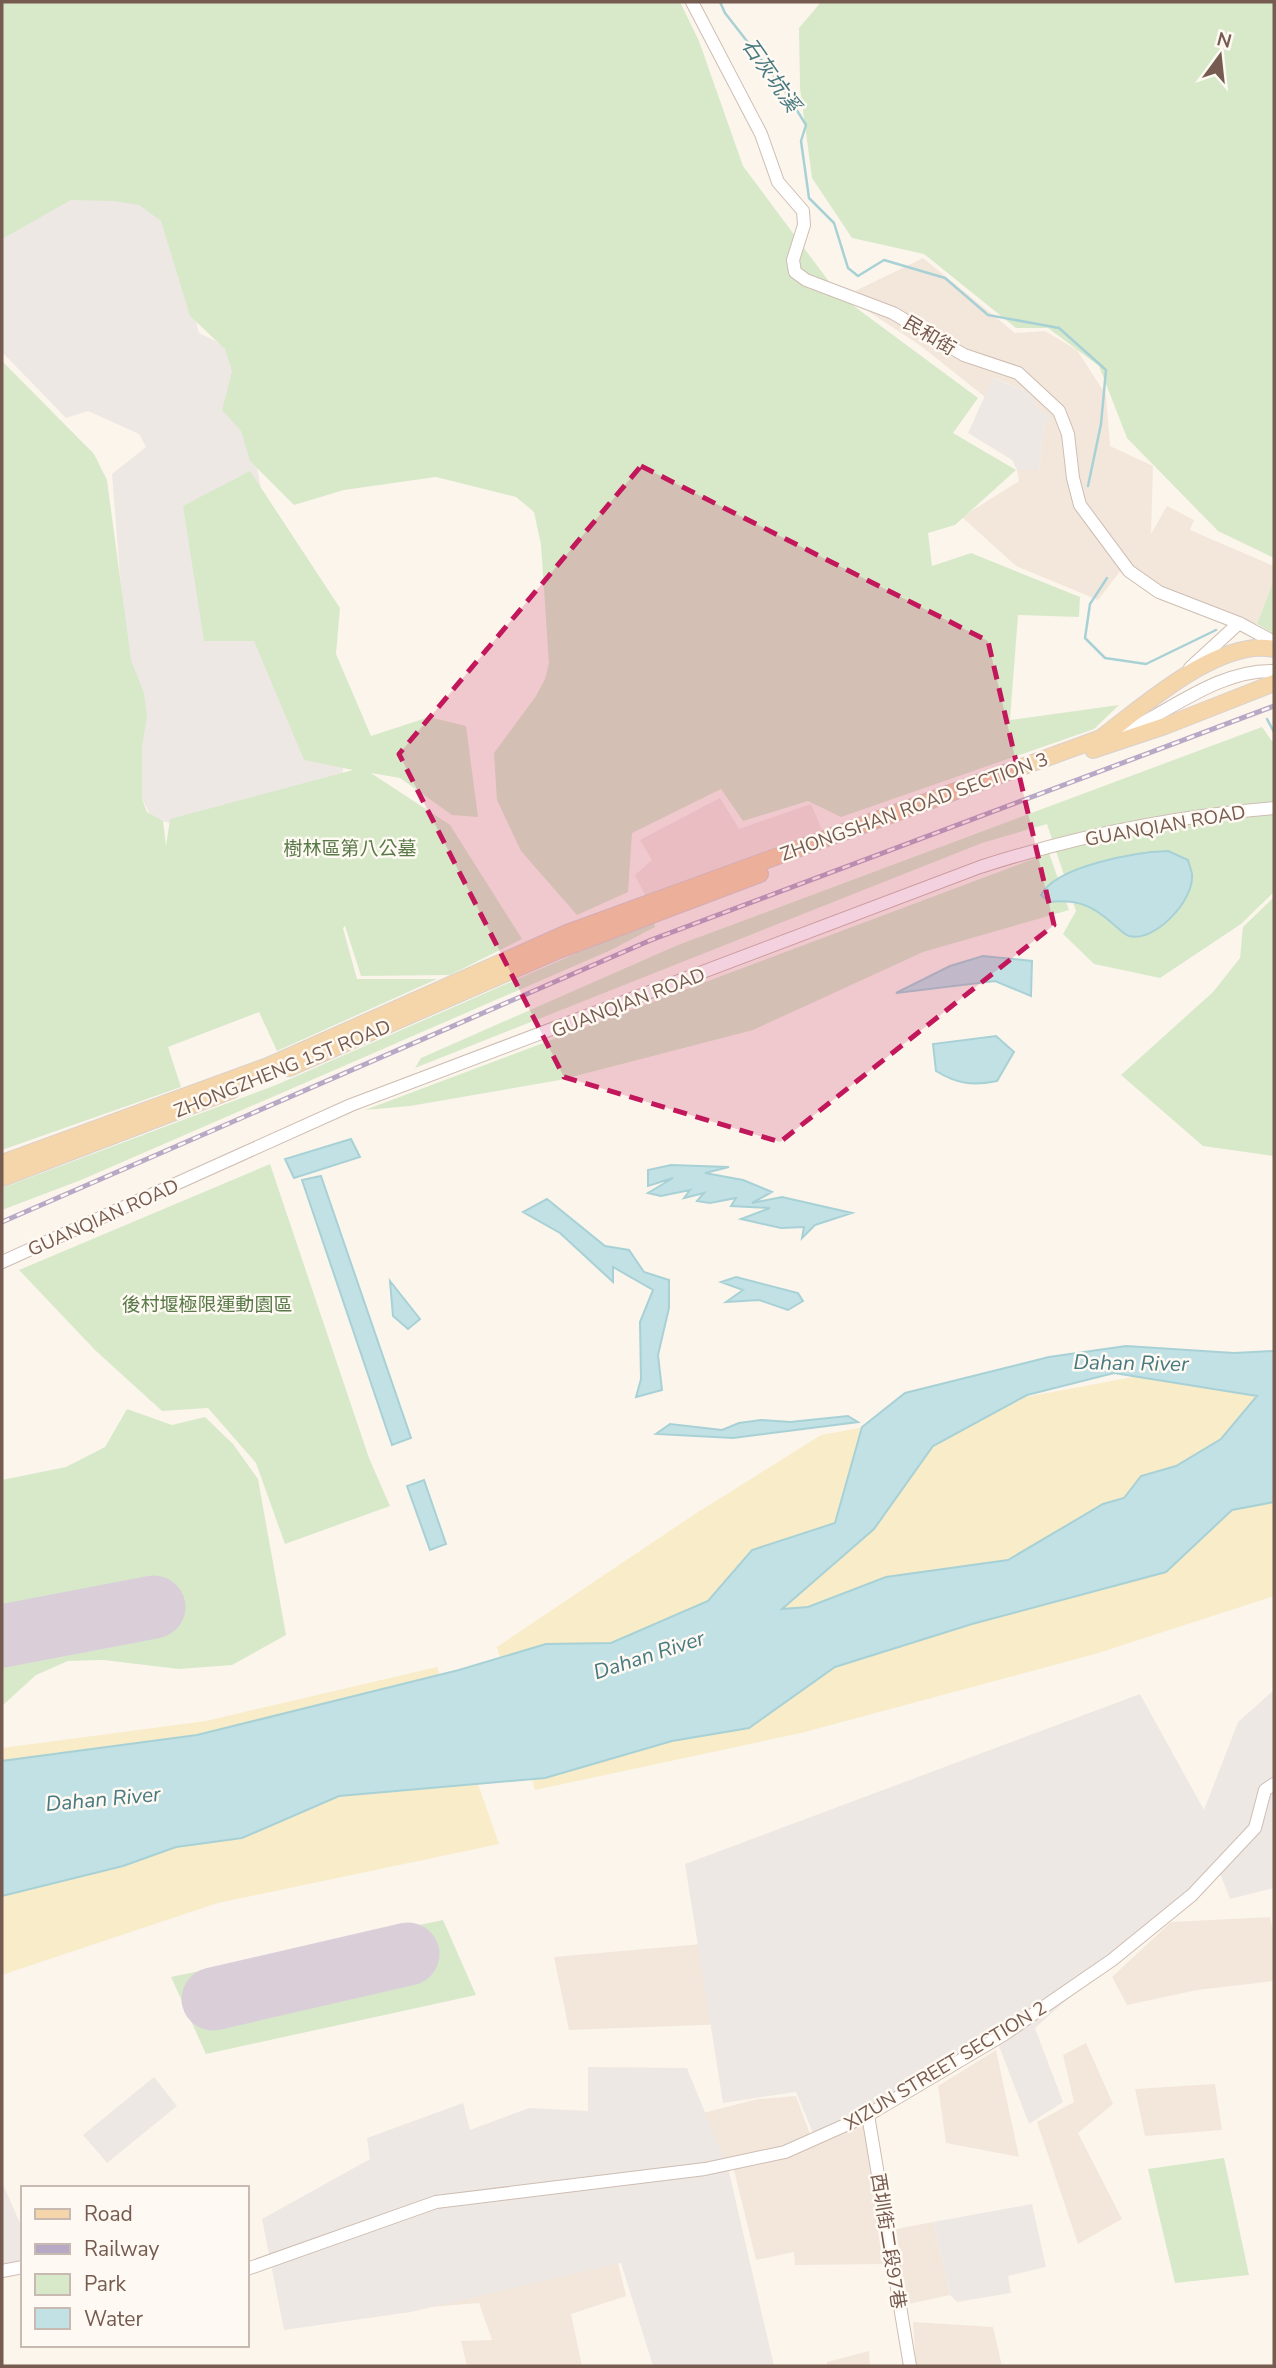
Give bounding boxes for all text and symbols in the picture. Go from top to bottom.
north arrow [1185,21,1255,91]
text: N [1214,26,1234,55]
water label: 石灰坑溪 [735,33,808,120]
street label: 民和街 [898,310,961,362]
street label: ZHONGSHAN ROAD SECTION 3 [777,746,1052,868]
street label: GUANQIAN ROAD [1083,799,1247,853]
park label: 樹林區第八公墓 [283,836,417,862]
street label: GUANQIAN ROAD [548,962,709,1044]
street label: ZHONGZHENG 1ST ROAD [170,1013,395,1124]
street label: GUANQIAN ROAD [24,1173,183,1263]
park label: 後村堰極限運動園區 [121,1292,293,1318]
water label: Dahan River [1073,1348,1189,1378]
water label: Dahan River [590,1624,709,1686]
water label: Dahan River [44,1780,162,1818]
street label: XIZUN STREET SECTION 2 [840,1995,1051,2137]
street label: 西圳街二段97巷 [864,2172,912,2311]
legend [21,2186,248,2347]
text: Road [84,2200,133,2228]
text: Railway [84,2235,159,2263]
text: Park [84,2270,126,2298]
text: Water [84,2305,143,2333]

